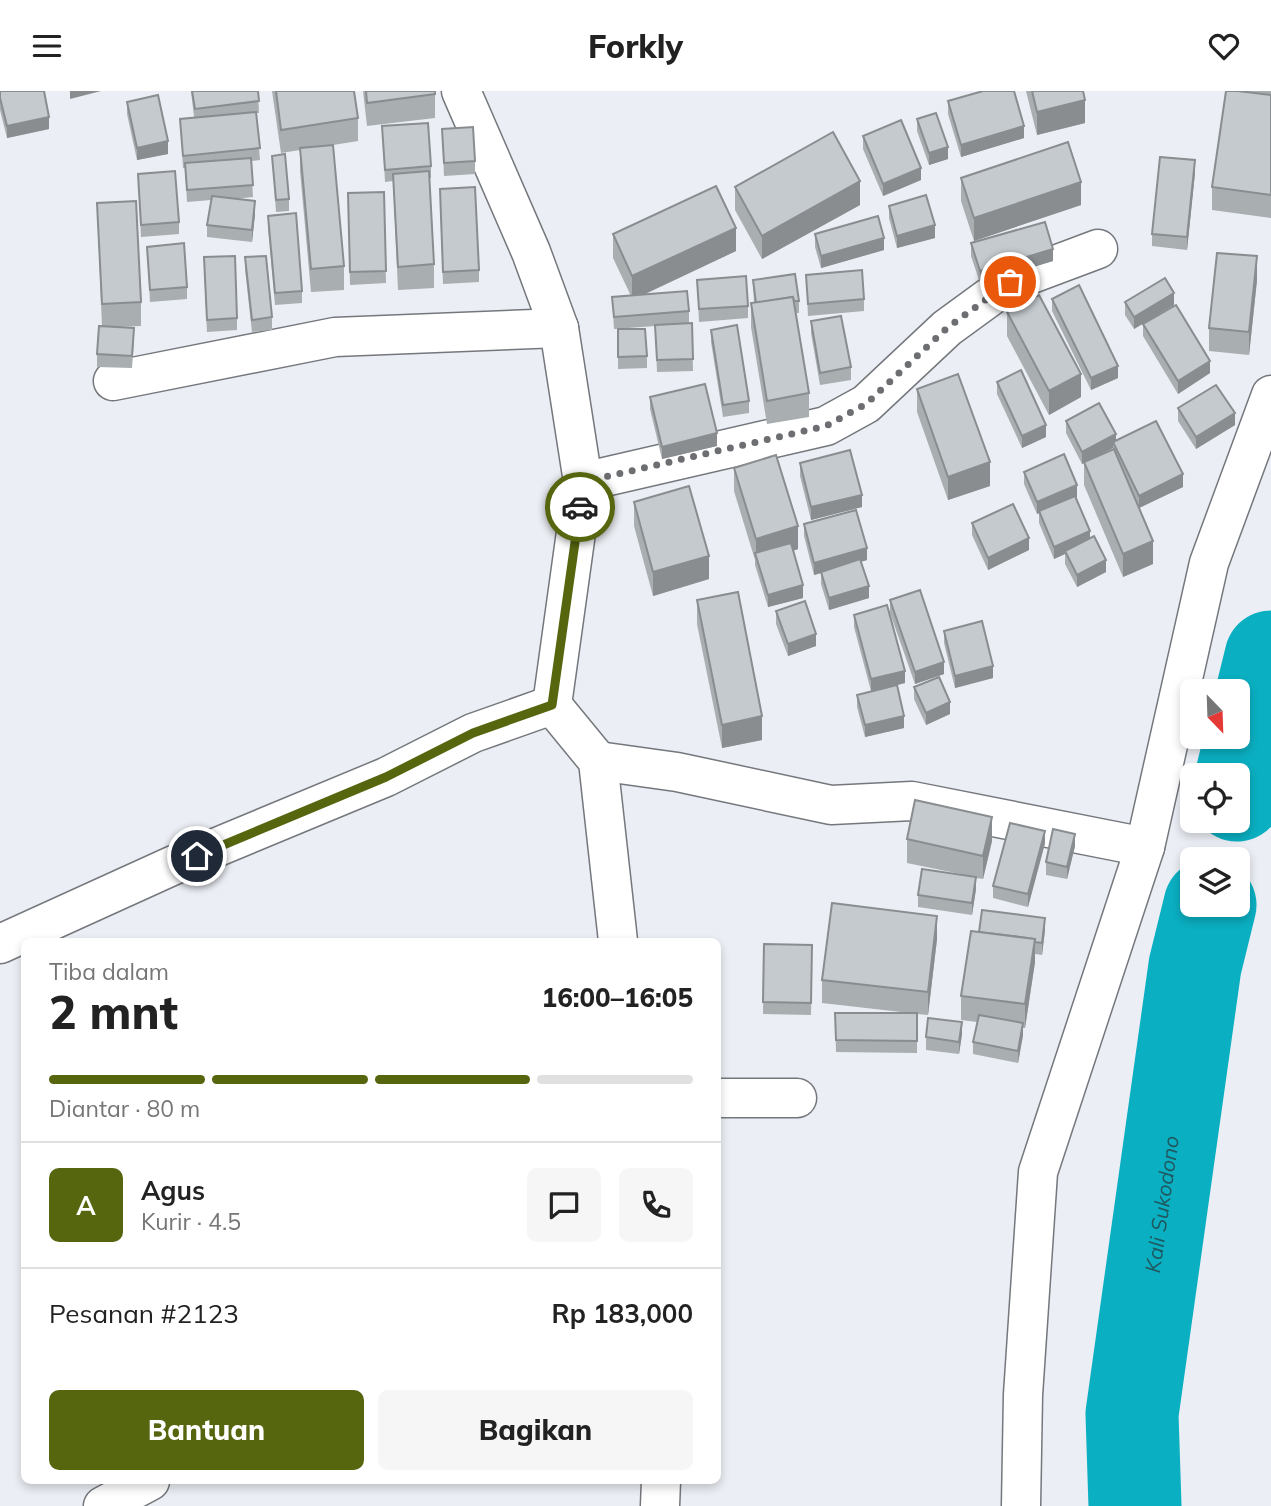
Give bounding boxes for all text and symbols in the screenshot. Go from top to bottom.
text: Forkly [588,26,683,66]
icon: menu [28,27,66,65]
icon: heart [1205,27,1243,65]
pin [980,252,1040,312]
icon: bag [991,263,1029,301]
courier [545,472,615,542]
icon: car [561,488,599,526]
north arrow [1180,679,1250,749]
map controls [1180,679,1250,917]
button: locate [1180,763,1250,833]
pin [167,826,227,886]
icon: home [178,837,216,875]
button: layers [1180,847,1250,917]
text: Tiba dalam [49,957,169,986]
text: 16:00–16:05 [542,981,693,1014]
text: 2 mnt [49,983,178,1041]
text: Diantar · 80 m [49,1094,200,1123]
water label: Kali Sukodono [1139,1134,1184,1274]
button: chat [527,1168,601,1242]
button: phone [619,1168,693,1242]
text: Agus [141,1174,205,1207]
text: A [76,1189,96,1222]
text: Kurir · 4.5 [141,1207,241,1236]
text: Pesanan #2123 [49,1297,239,1330]
text: Rp 183,000 [551,1297,693,1330]
button: Bantuan [49,1390,364,1470]
button: Bagikan [378,1390,693,1470]

